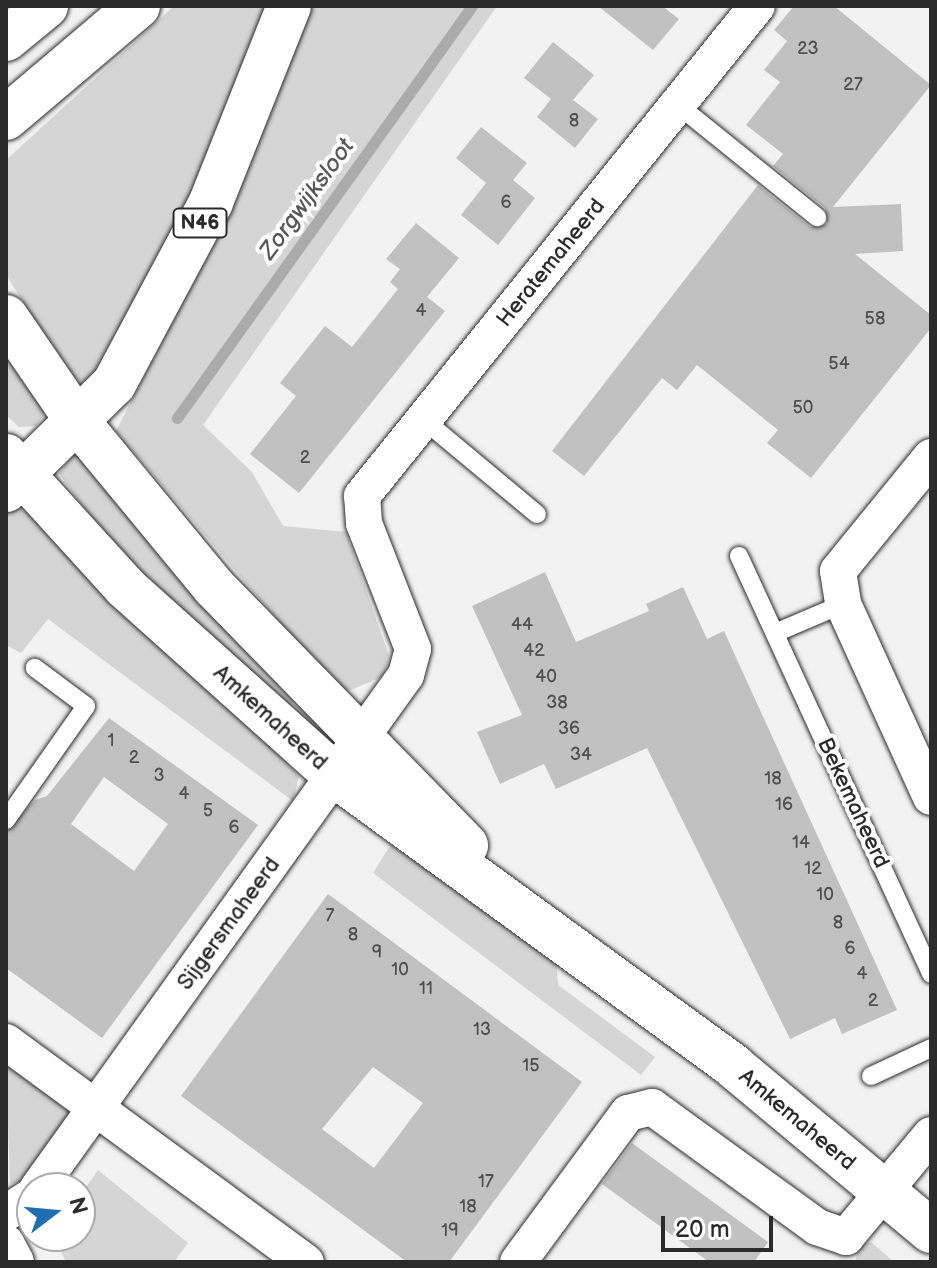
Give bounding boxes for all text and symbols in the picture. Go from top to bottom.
house number: 23 [797,38,819,60]
house number: 27 [843,74,863,96]
house number: 8 [569,110,579,132]
water label: Zorgwijksloot [254,133,360,265]
house number: 6 [501,192,511,214]
street label: Heratemaheerd [491,194,611,332]
road number: N46 [172,207,228,239]
house number: 4 [416,300,426,322]
house number: 58 [865,308,885,330]
house number: 54 [828,353,850,375]
house number: 50 [793,397,813,419]
house number: 2 [300,447,310,469]
house number: 44 [511,614,533,636]
house number: 42 [523,640,545,662]
street label: Amkemaheerd [208,660,332,776]
house number: 40 [535,666,557,688]
house number: 38 [546,692,568,714]
house number: 36 [558,718,580,740]
house number: 1 [108,730,114,752]
street label: Bekemaheerd [811,734,895,872]
house number: 34 [570,744,592,766]
house number: 2 [129,747,139,769]
house number: 3 [153,765,165,787]
house number: 18 [764,768,782,790]
house number: 4 [179,783,189,805]
house number: 16 [775,794,793,816]
house number: 5 [203,800,213,822]
house number: 6 [229,817,239,839]
house number: 14 [792,832,810,854]
street label: Sijgersmaheerd [172,853,286,995]
house number: 12 [804,858,822,880]
house number: 10 [816,884,834,906]
house number: 7 [326,905,334,927]
house number: 8 [833,912,843,934]
house number: 8 [348,924,358,946]
house number: 6 [845,938,855,960]
house number: 9 [372,942,382,964]
house number: 10 [391,959,409,981]
house number: 4 [857,963,867,985]
house number: 11 [419,978,433,1000]
house number: 2 [868,990,878,1012]
house number: 13 [473,1019,491,1041]
house number: 15 [522,1055,540,1077]
street label: Amkemaheerd [733,1064,861,1176]
house number: 17 [478,1171,494,1193]
north arrow [16,1172,96,1252]
text: N [62,1194,93,1217]
house number: 18 [459,1196,477,1218]
scale bar [665,1200,777,1250]
text: 20 m [675,1215,730,1244]
house number: 19 [441,1220,459,1242]

